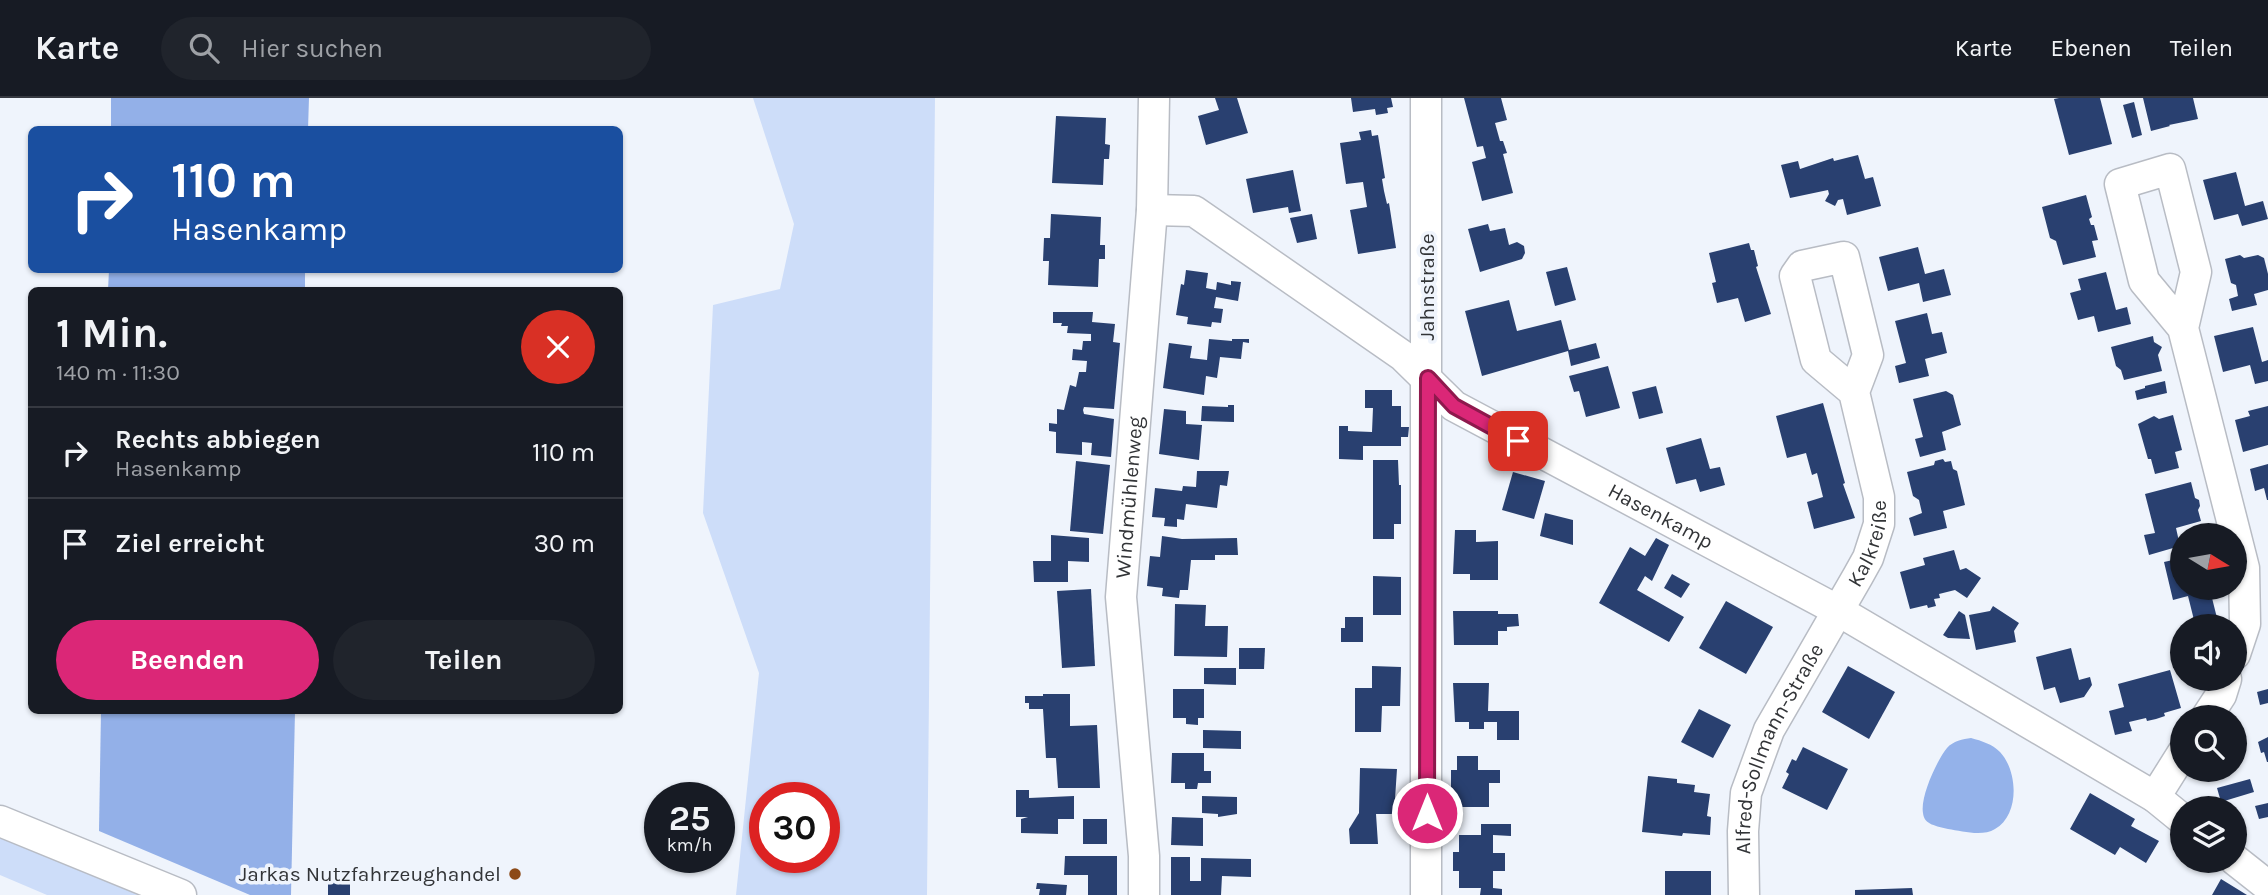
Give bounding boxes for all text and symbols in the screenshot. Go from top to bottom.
search box [161,17,651,80]
text: Karte [35,29,119,67]
icon: search [185,29,223,67]
text: Hier suchen [241,33,383,64]
text: Karte [1955,34,2012,62]
text: Ebenen [2050,34,2132,62]
text: Teilen [2170,34,2233,62]
text: 110 m [171,152,296,209]
icon: right [56,154,147,245]
text: Hasenkamp [171,211,347,248]
street label: Jahnstraße [1415,233,1439,341]
text: 1 Min. [56,308,167,358]
button: close [521,310,595,384]
text: 140 m · 11:30 [56,359,180,386]
pin [1488,411,1548,471]
street label: Windmühlenweg [1111,415,1147,579]
icon: arrive [1499,422,1537,460]
text: Rechts abbiegen [115,424,321,455]
icon: right [56,434,94,472]
text: 110 m [532,437,595,468]
text: Hasenkamp [115,455,241,482]
street label: Hasenkamp [1604,478,1717,554]
street label: Kalkreiße [1842,500,1891,591]
north arrow [2170,523,2247,600]
map controls [2170,523,2247,873]
icon: arrive [56,525,94,563]
text: Ziel erreicht [115,528,265,559]
text: 30 m [534,528,595,559]
button: sound [2170,614,2247,691]
button: Beenden [56,620,319,700]
button: Teilen [333,620,595,700]
street label: Alfred-Sollmann-Straße [1731,639,1828,855]
button: search [2170,705,2247,782]
position arrow [1390,776,1464,850]
speed limit sign: 30 [749,782,840,873]
button: layers [2170,796,2247,873]
text: 25 [669,798,710,839]
text: km/h [667,834,712,856]
place label: Jarkas Nutzfahrzeughandel [239,862,501,886]
marker: Jarkas Nutzfahrzeughandel [507,866,523,882]

